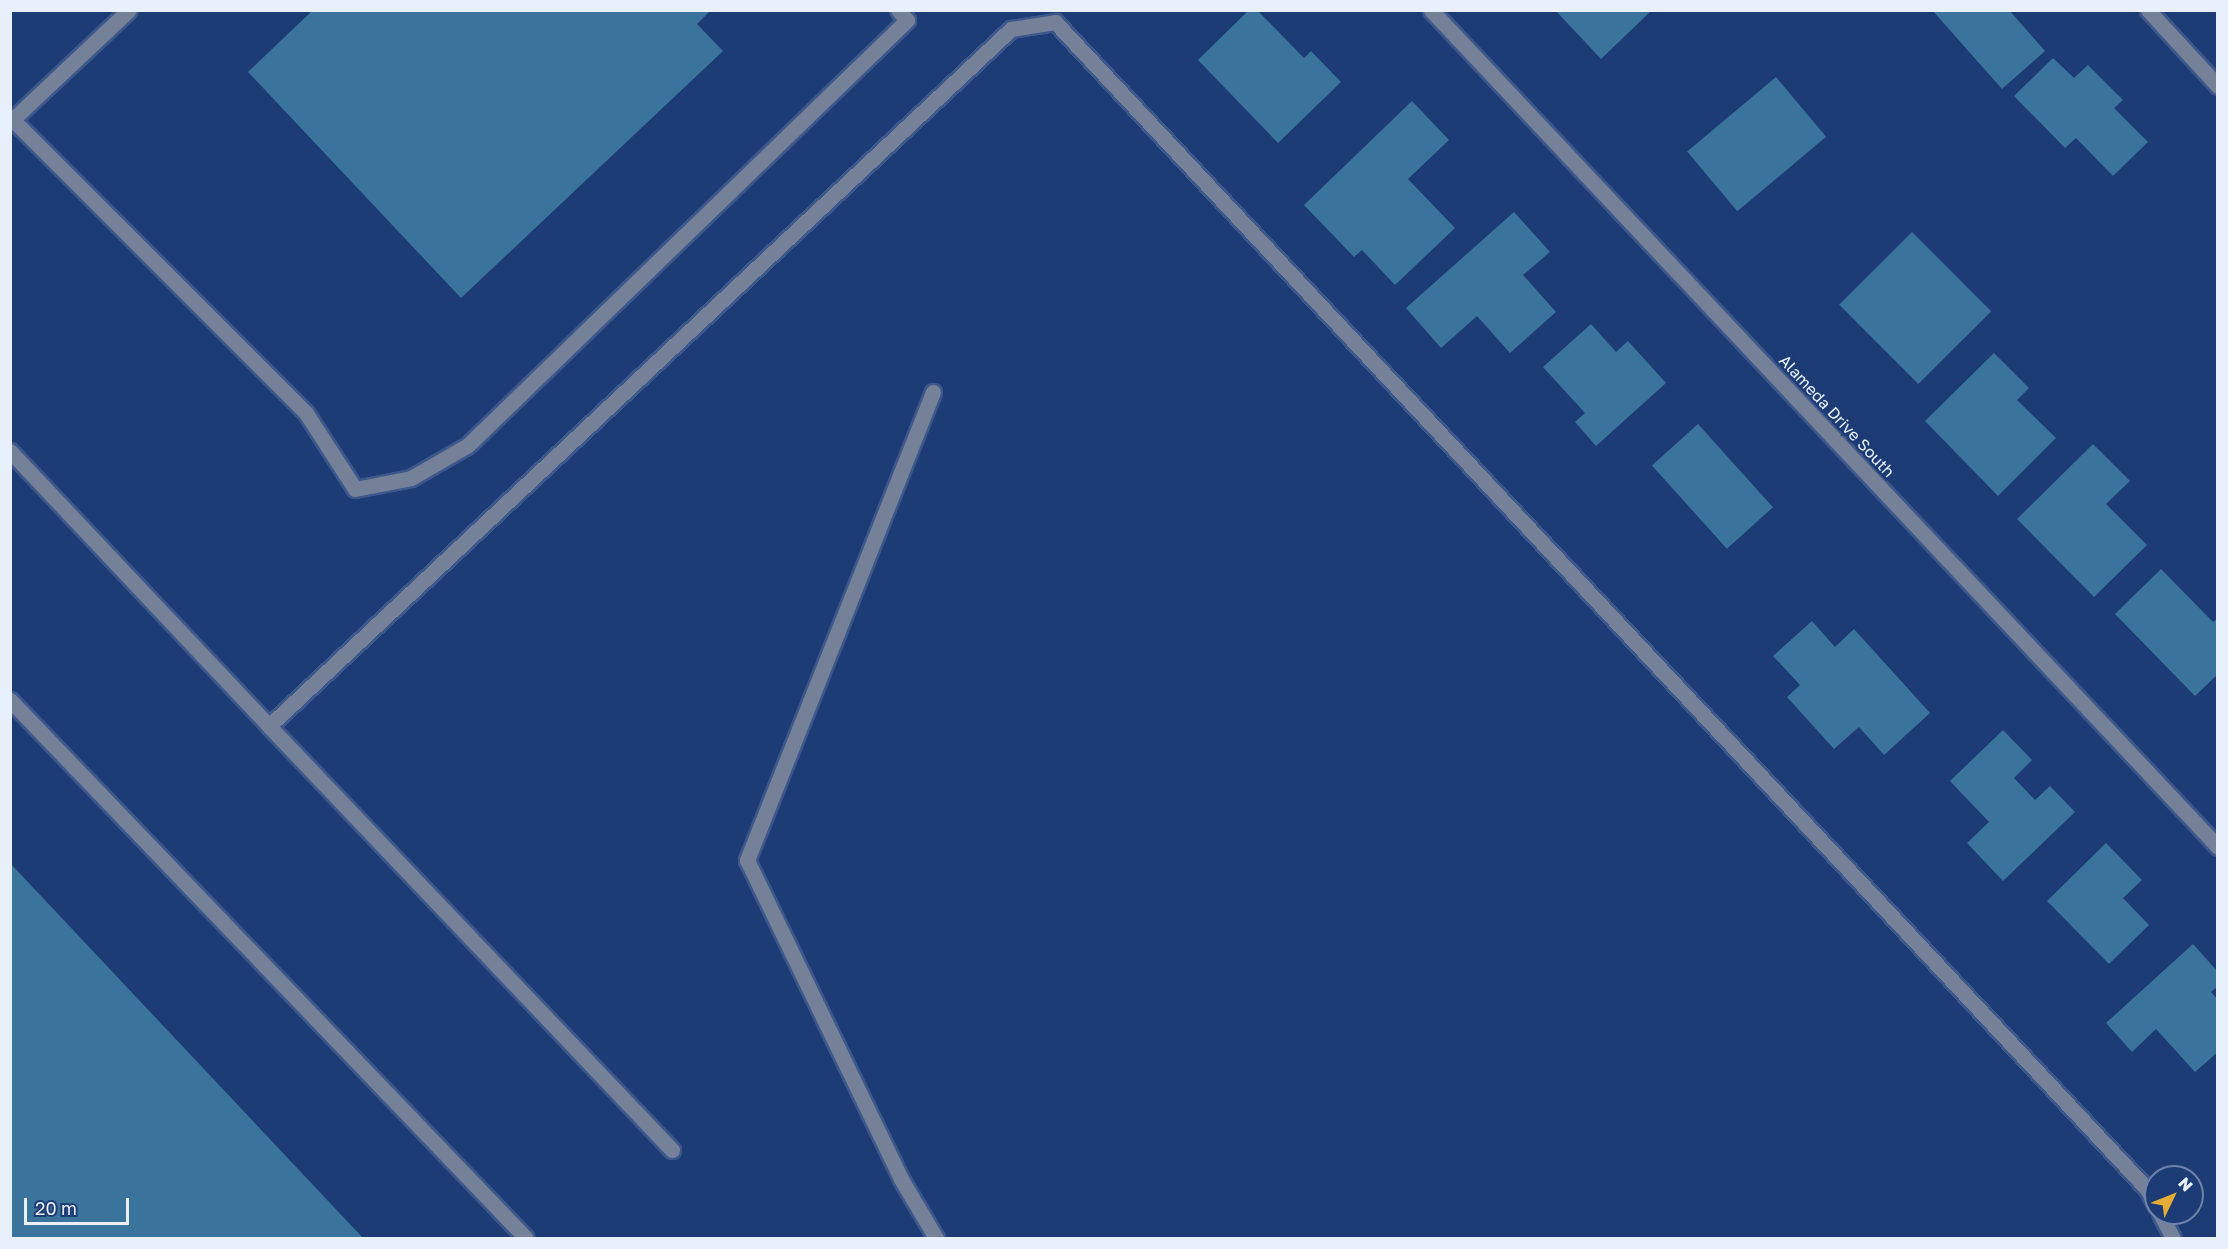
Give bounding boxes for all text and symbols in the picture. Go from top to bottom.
street label: Alameda Drive South [1775,351,1899,481]
north arrow [2144,1165,2204,1225]
text: N [2174,1173,2197,1195]
scale bar [27,1186,132,1224]
text: 20 m [35,1197,77,1219]

